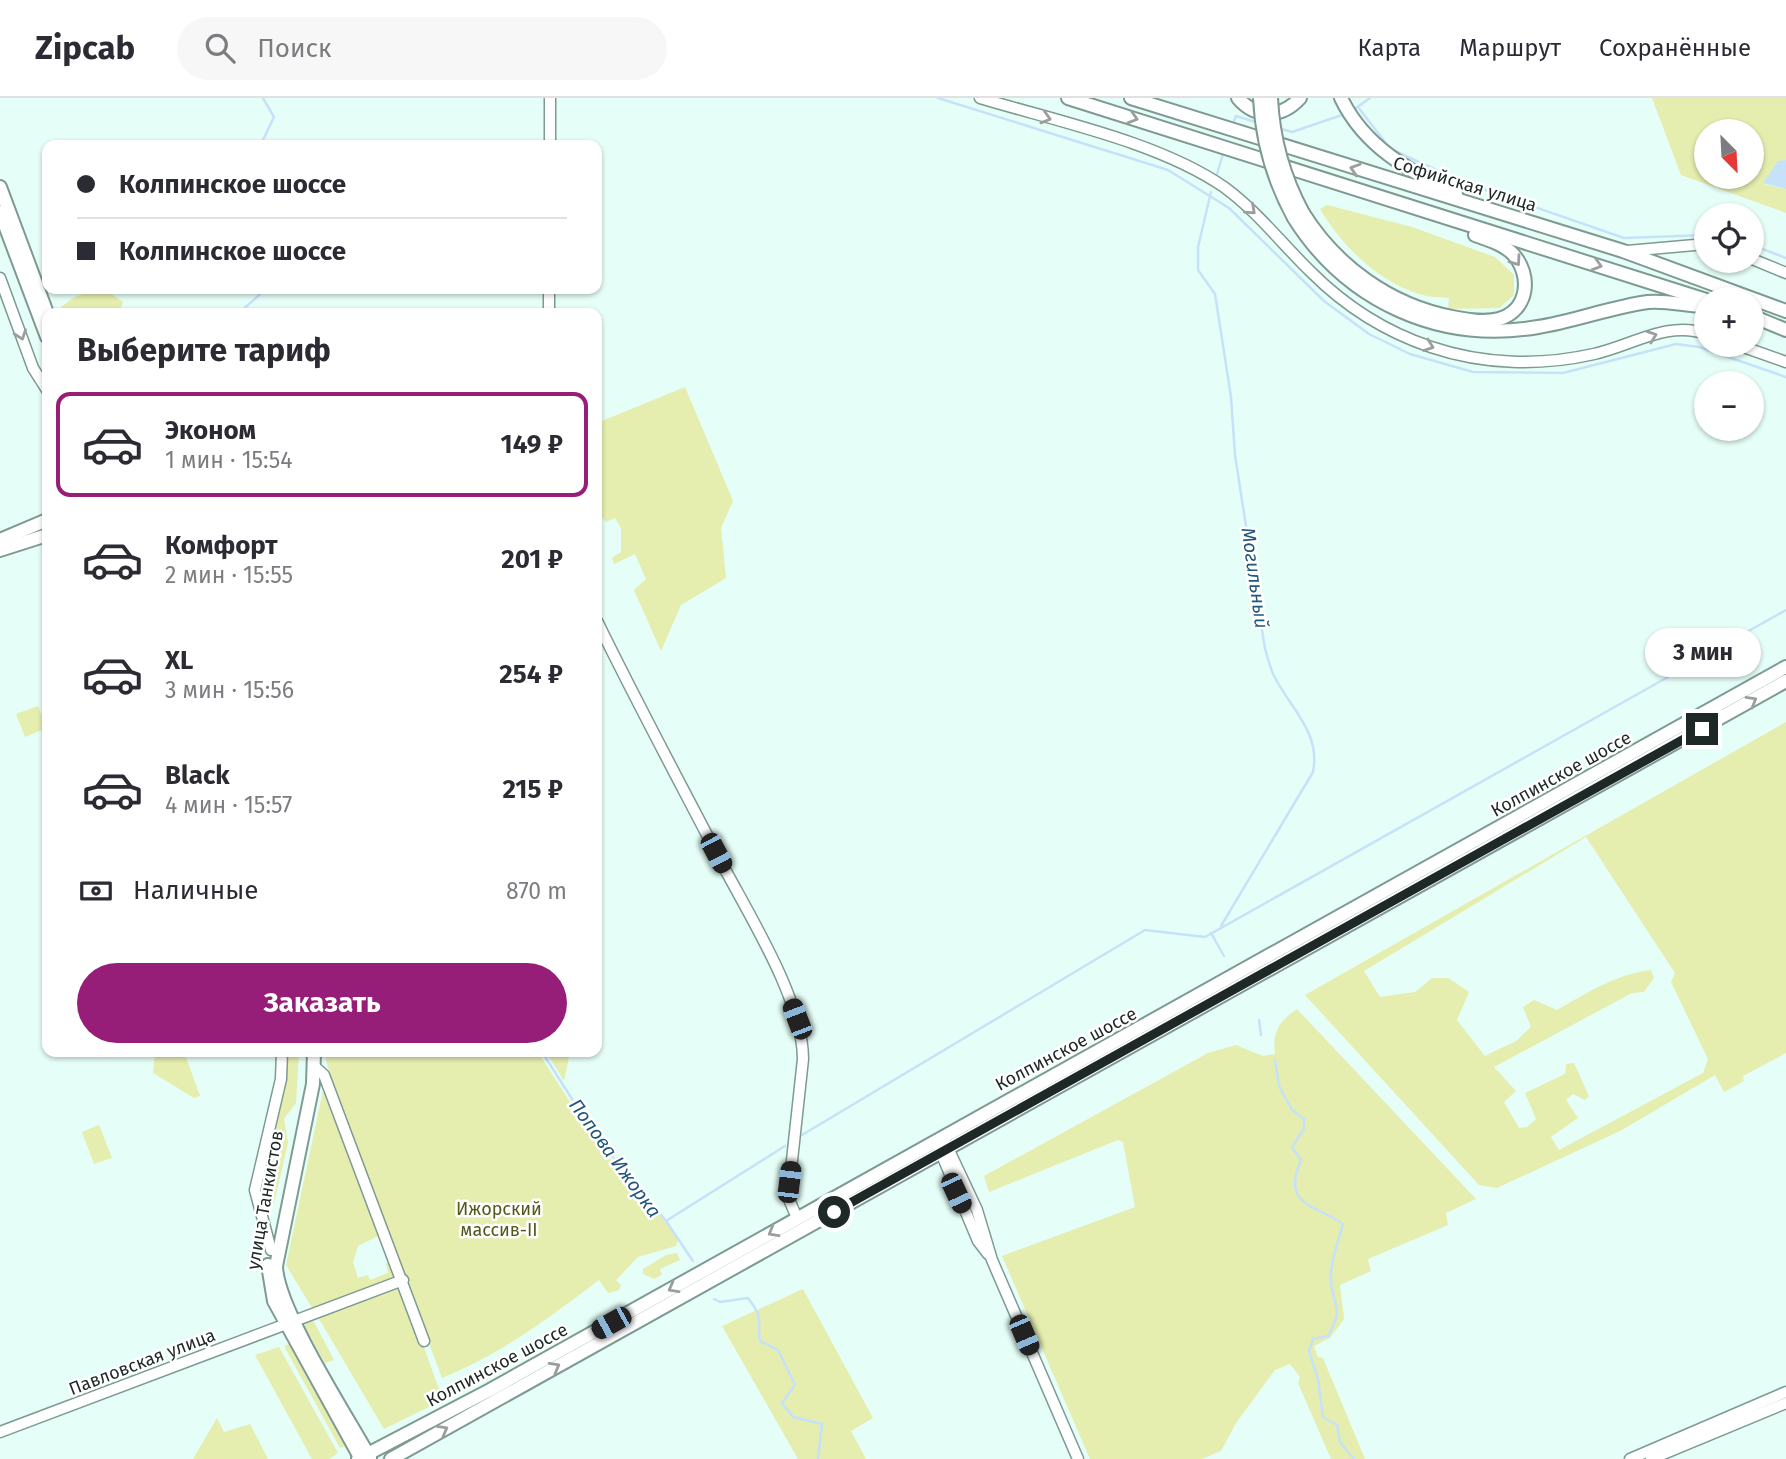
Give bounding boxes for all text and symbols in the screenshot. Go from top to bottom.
search box [177,17,667,80]
text: Zipcab [35,28,135,68]
icon: search [201,29,239,67]
text: Поиск [257,33,332,64]
text: Карта [1358,34,1421,62]
text: Маршрут [1459,34,1561,62]
text: Сохранённые [1599,34,1751,62]
one-way arrow [1039,110,1051,124]
one-way arrow [1127,110,1139,125]
north arrow [1694,119,1764,189]
map controls [1694,119,1764,441]
street label: Софийская улица [1391,152,1539,216]
one-way arrow [1350,162,1362,177]
text: Колпинское шоссе [119,169,346,200]
one-way arrow [1243,202,1256,214]
button: locate [1694,203,1764,273]
text: Колпинское шоссе [119,236,346,267]
one-way arrow [1508,253,1520,266]
one-way arrow [1591,257,1603,272]
button: + [1694,287,1764,357]
one-way arrow [13,329,27,341]
one-way arrow [1645,330,1657,344]
text: Выберите тариф [77,331,331,369]
one-way arrow [1423,338,1435,352]
button: − [1694,371,1764,441]
icon: car [81,413,144,476]
text: Эконом [165,415,256,446]
text: 149 ₽ [501,429,563,460]
text: 1 мин · 15:54 [165,446,293,474]
water label: Могильный [1237,526,1273,630]
icon: car [81,528,144,591]
text: Комфорт [165,530,278,561]
text: 201 ₽ [501,544,563,575]
text: 2 мин · 15:55 [165,561,293,589]
callout: 3 мин [1644,628,1760,676]
text: 3 мин [1673,638,1733,666]
icon: car [81,643,144,706]
text: XL [165,645,193,676]
text: 254 ₽ [499,659,563,690]
text: 3 мин · 15:56 [165,676,294,704]
one-way arrow [1744,696,1757,709]
route end [1686,713,1718,745]
street label: Колпинское шоссе [1487,726,1635,822]
icon: car [81,758,144,821]
text: Black [165,760,230,791]
text: 215 ₽ [502,774,563,805]
text: 4 мин · 15:57 [165,791,292,819]
car [697,830,736,876]
icon: cash [77,872,115,910]
text: Наличные [133,875,258,906]
text: 870 m [506,877,567,905]
button: Заказать [77,963,567,1043]
car [780,996,815,1042]
street label: Колпинское шоссе [991,1002,1141,1096]
water label: Попова Ижорка [564,1094,666,1222]
street label: улица Танкистов [242,1129,288,1271]
car [777,1160,802,1204]
car [938,1170,975,1216]
route start [818,1196,850,1228]
park label: Ижорский массив-II [456,1198,542,1241]
one-way arrow [767,1224,780,1237]
one-way arrow [668,1280,680,1293]
car [588,1304,635,1342]
car [1007,1312,1042,1358]
street label: Колпинское шоссе [422,1318,572,1412]
street label: Павловская улица [66,1324,218,1400]
one-way arrow [548,1362,561,1375]
one-way arrow [436,1425,449,1438]

